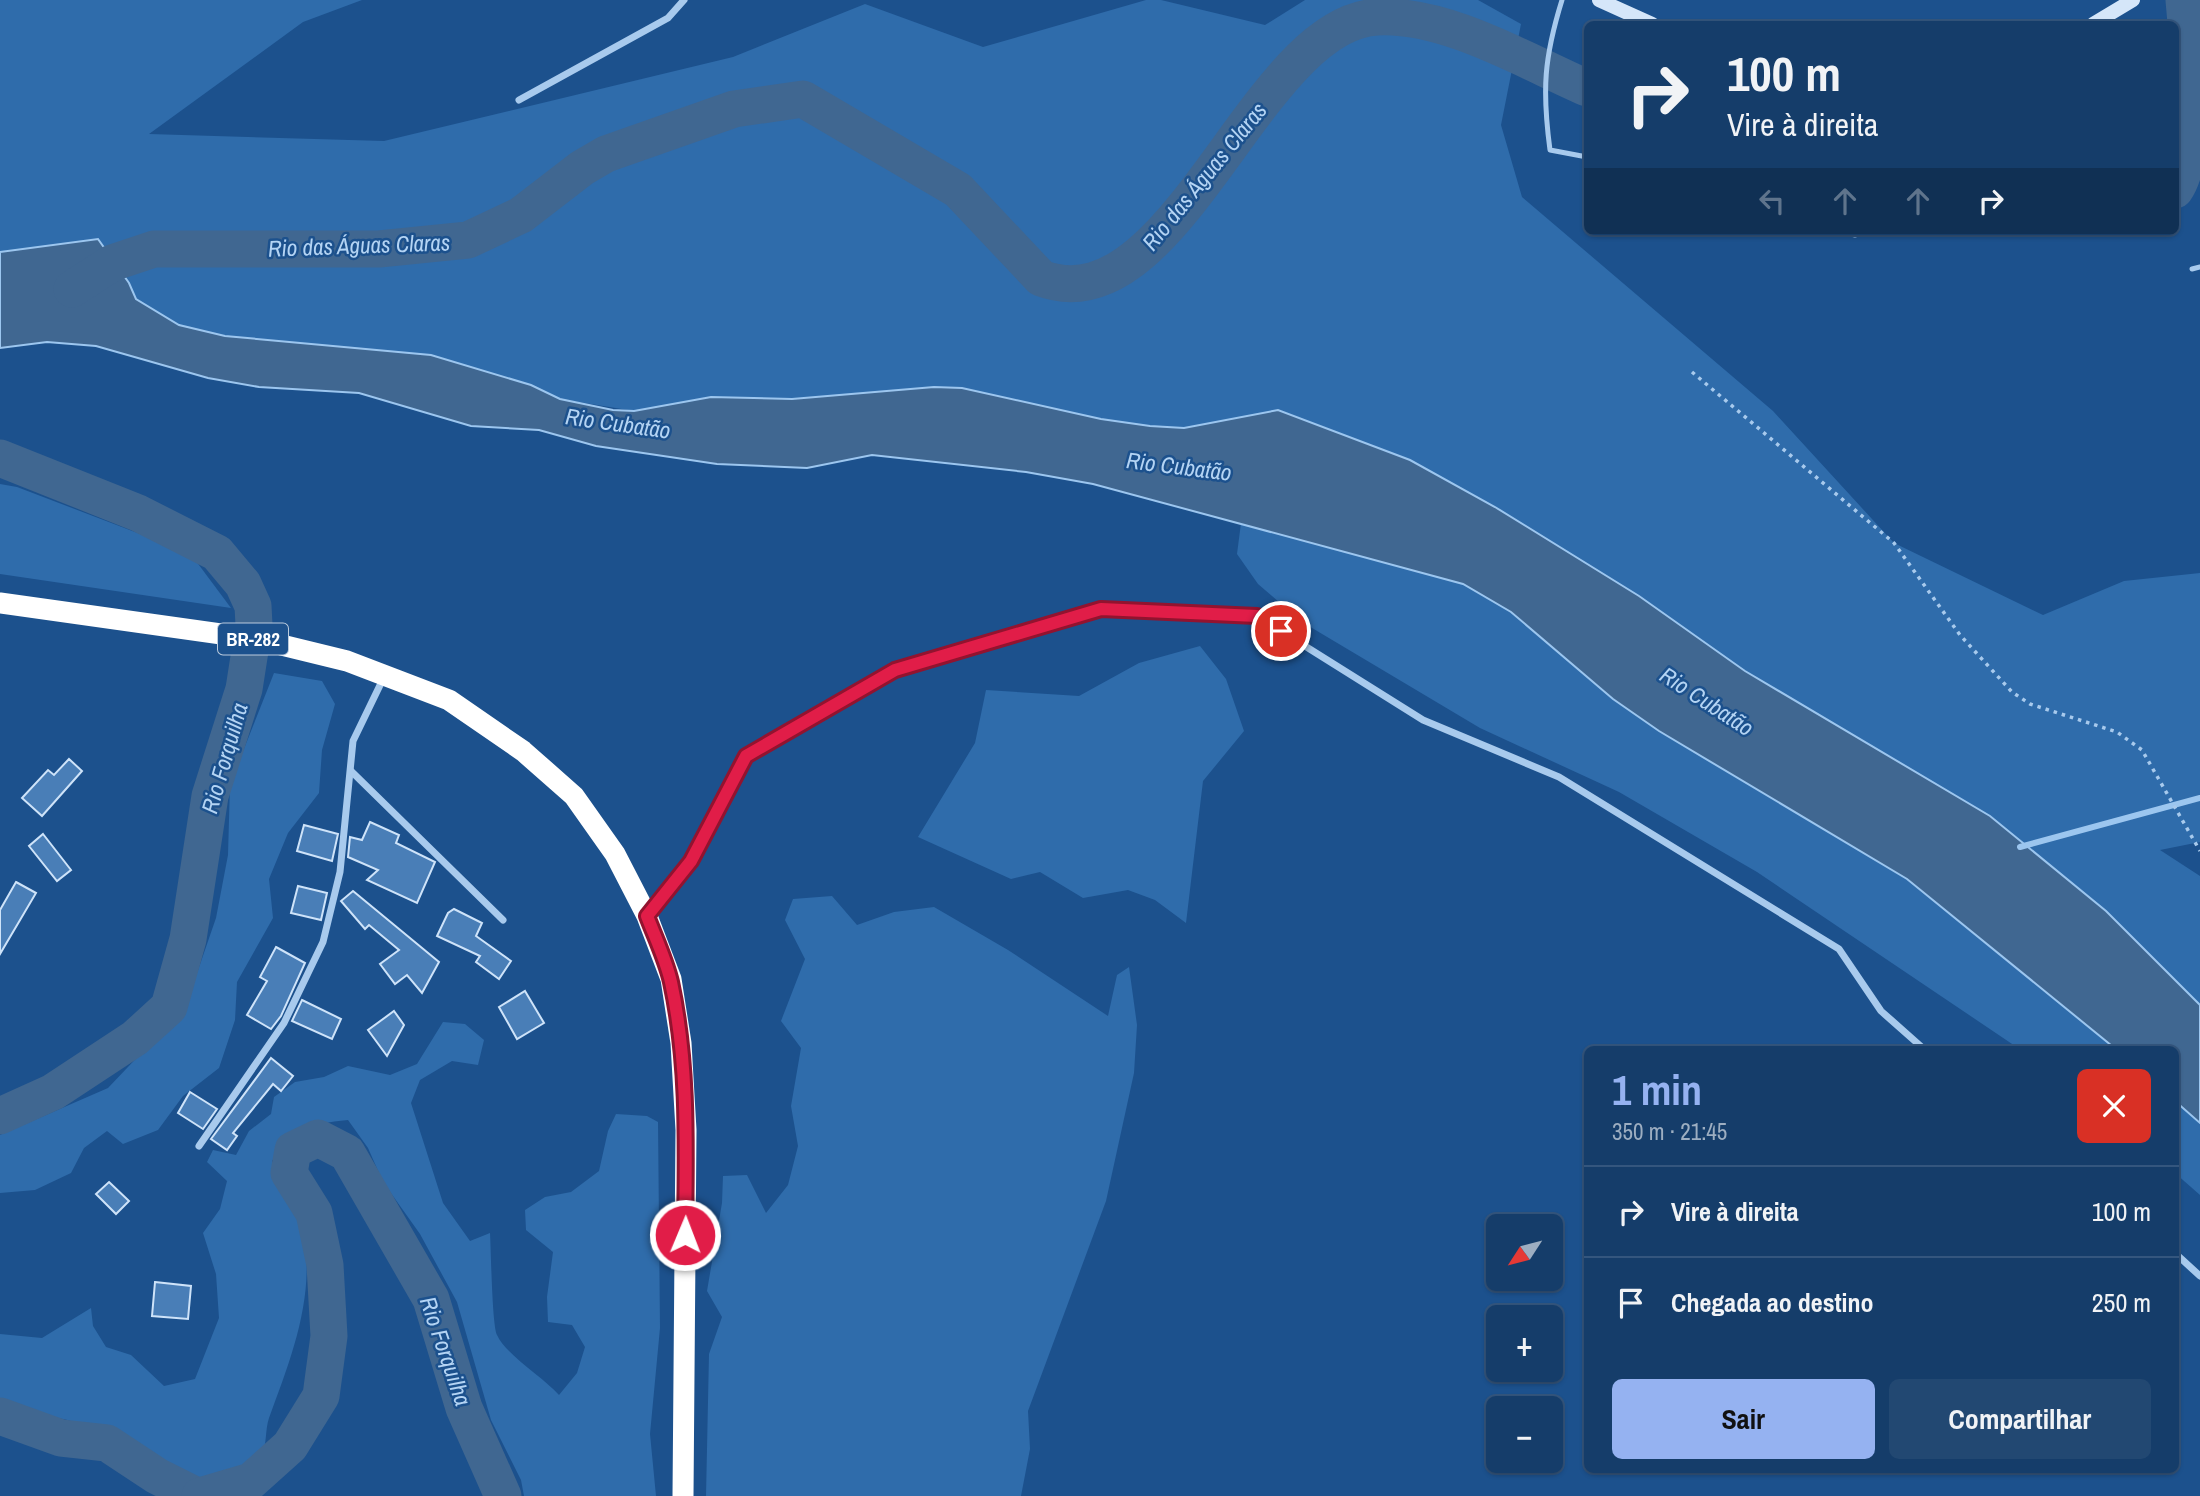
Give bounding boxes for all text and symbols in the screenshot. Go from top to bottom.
text: 100 m [1727,40,1841,106]
icon: right [1612,49,1703,140]
water label: Rio das Águas Claras [1135,95,1273,257]
text: Vire à direita [1727,103,1878,146]
icon: left [1753,182,1791,220]
icon: ahead [1826,182,1864,220]
icon: ahead [1899,182,1937,220]
icon: right [1972,182,2010,220]
water label: Rio das Águas Claras [267,226,451,264]
water label: Rio Cubatão [563,400,673,446]
water label: Rio Cubatão [1125,444,1233,488]
pin [1251,601,1311,661]
icon: arrive [1262,612,1300,650]
road number: BR-282 [218,624,288,654]
water label: Rio Cubatão [1654,659,1760,743]
water label: Rio Forquilha [193,699,255,817]
text: 1 min [1612,1062,1702,1118]
button: close [2077,1069,2151,1143]
text: 350 m · 21:45 [1612,1116,1727,1147]
icon: right [1612,1193,1650,1231]
text: Vire à direita [1671,1194,1799,1229]
text: 100 m [2092,1194,2151,1229]
position arrow [648,1198,722,1272]
north arrow [1486,1214,1563,1292]
map controls [1486,1214,1563,1473]
icon: arrive [1612,1284,1650,1322]
text: Chegada ao destino [1671,1285,1874,1320]
text: 250 m [2092,1285,2151,1320]
water label: Rio Forquilha [413,1292,479,1410]
button: + [1486,1305,1563,1382]
button: Sair [1612,1379,1875,1459]
button: Compartilhar [1889,1379,2151,1459]
button: − [1486,1396,1563,1473]

